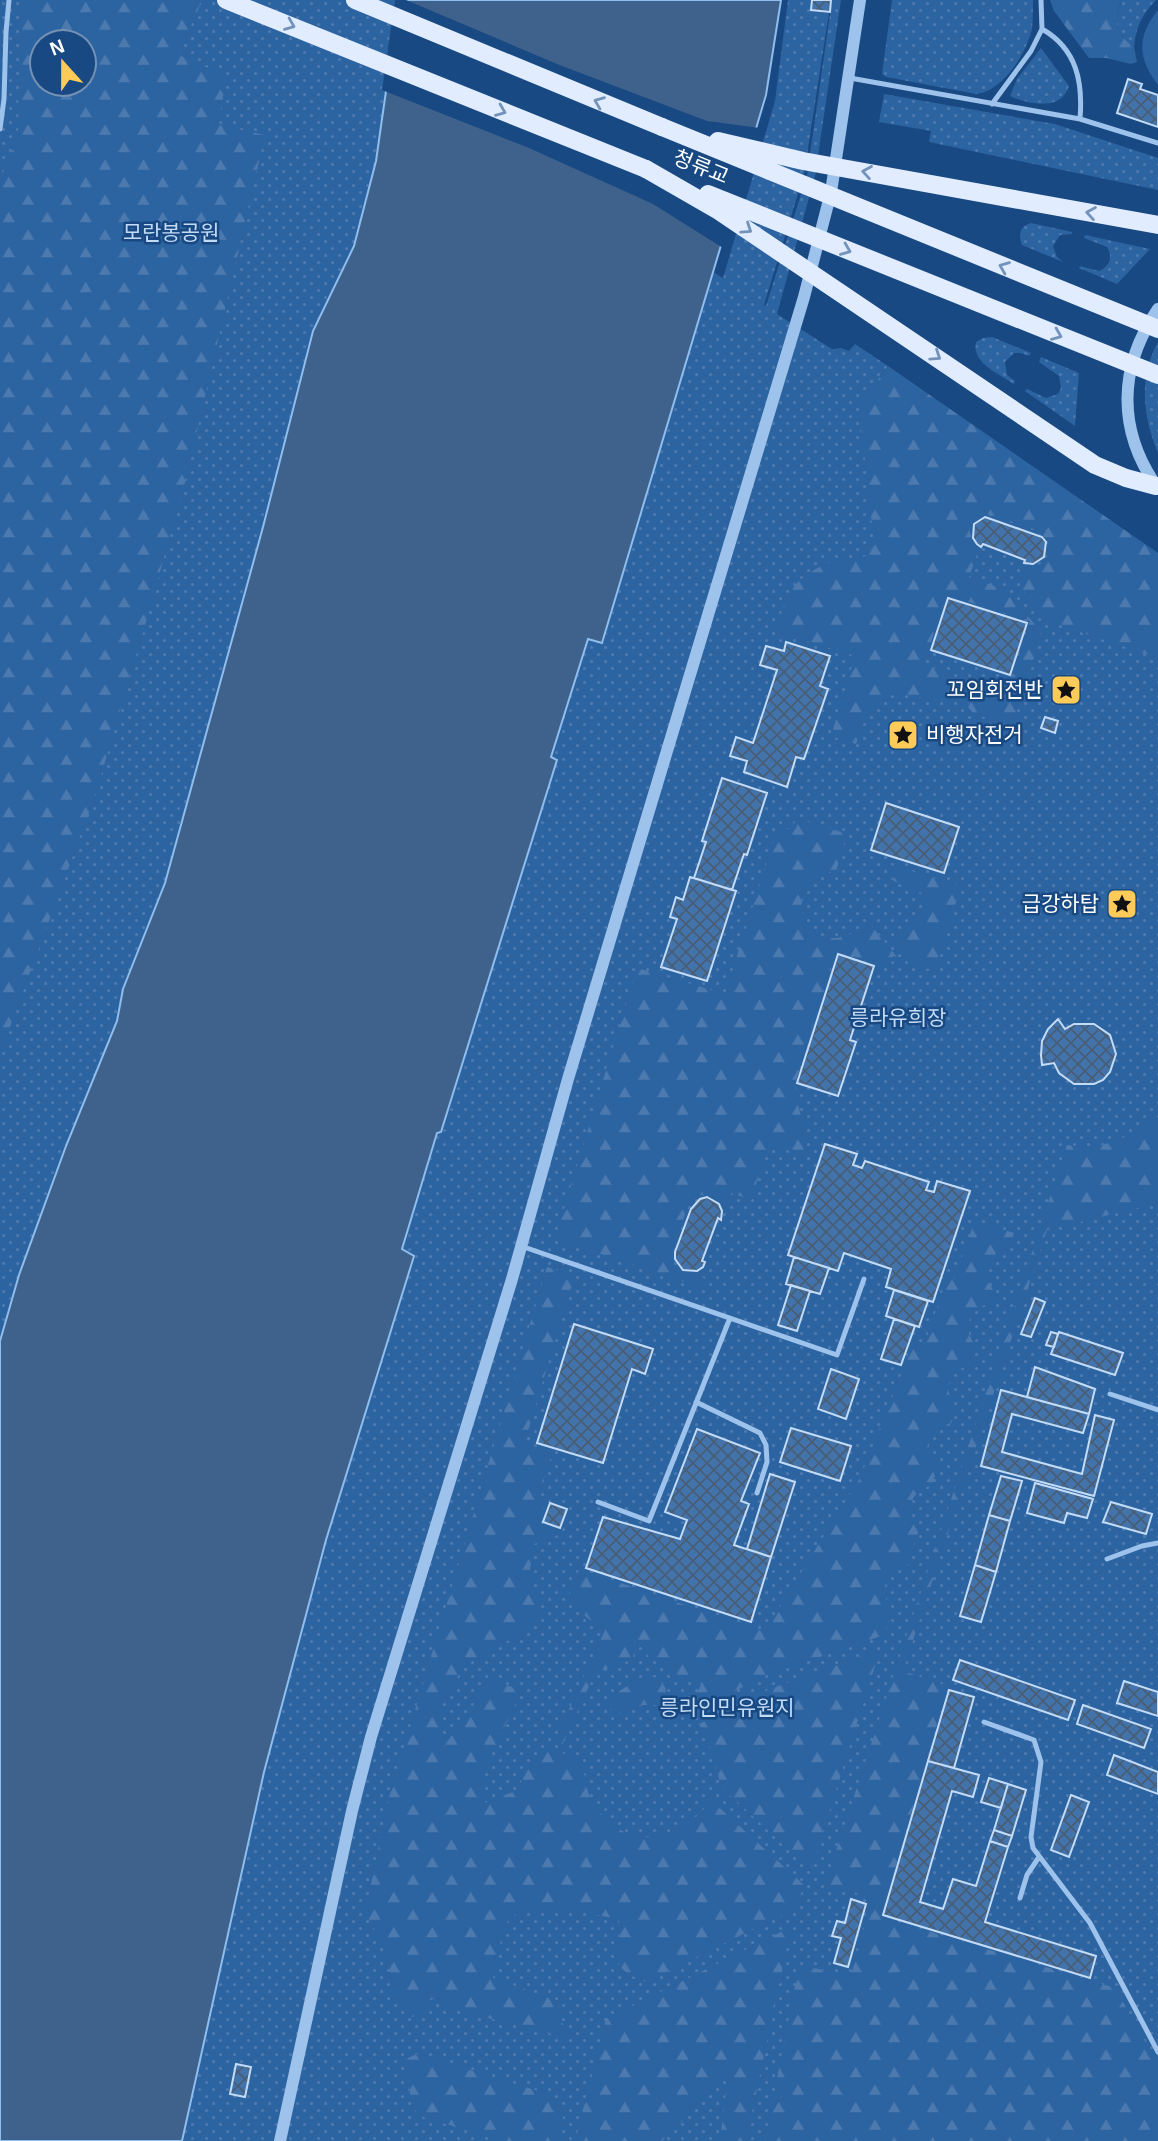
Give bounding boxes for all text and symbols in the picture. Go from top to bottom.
one-way arrow [283,17,295,31]
north arrow [28,28,98,98]
text: N [47,35,67,60]
one-way arrow [593,96,605,110]
one-way arrow [494,102,506,116]
street label: 청류교 [670,145,732,188]
one-way arrow [861,166,873,181]
one-way arrow [1085,206,1097,221]
park label: 모란봉공원 [123,221,219,244]
one-way arrow [739,221,752,234]
one-way arrow [839,241,851,255]
one-way arrow [999,261,1011,275]
one-way arrow [1050,326,1062,340]
one-way arrow [928,348,941,361]
place icon: 꼬임회전반 [1049,673,1083,707]
place label: 꼬임회전반 [946,678,1043,701]
place icon: 비행자전거 [886,718,920,752]
place label: 비행자전거 [926,723,1023,746]
place icon: 급강하탑 [1105,887,1139,921]
place label: 급강하탑 [1022,892,1099,915]
park label: 릉라유희장 [850,1006,946,1029]
park label: 릉라인민유원지 [659,1696,795,1719]

